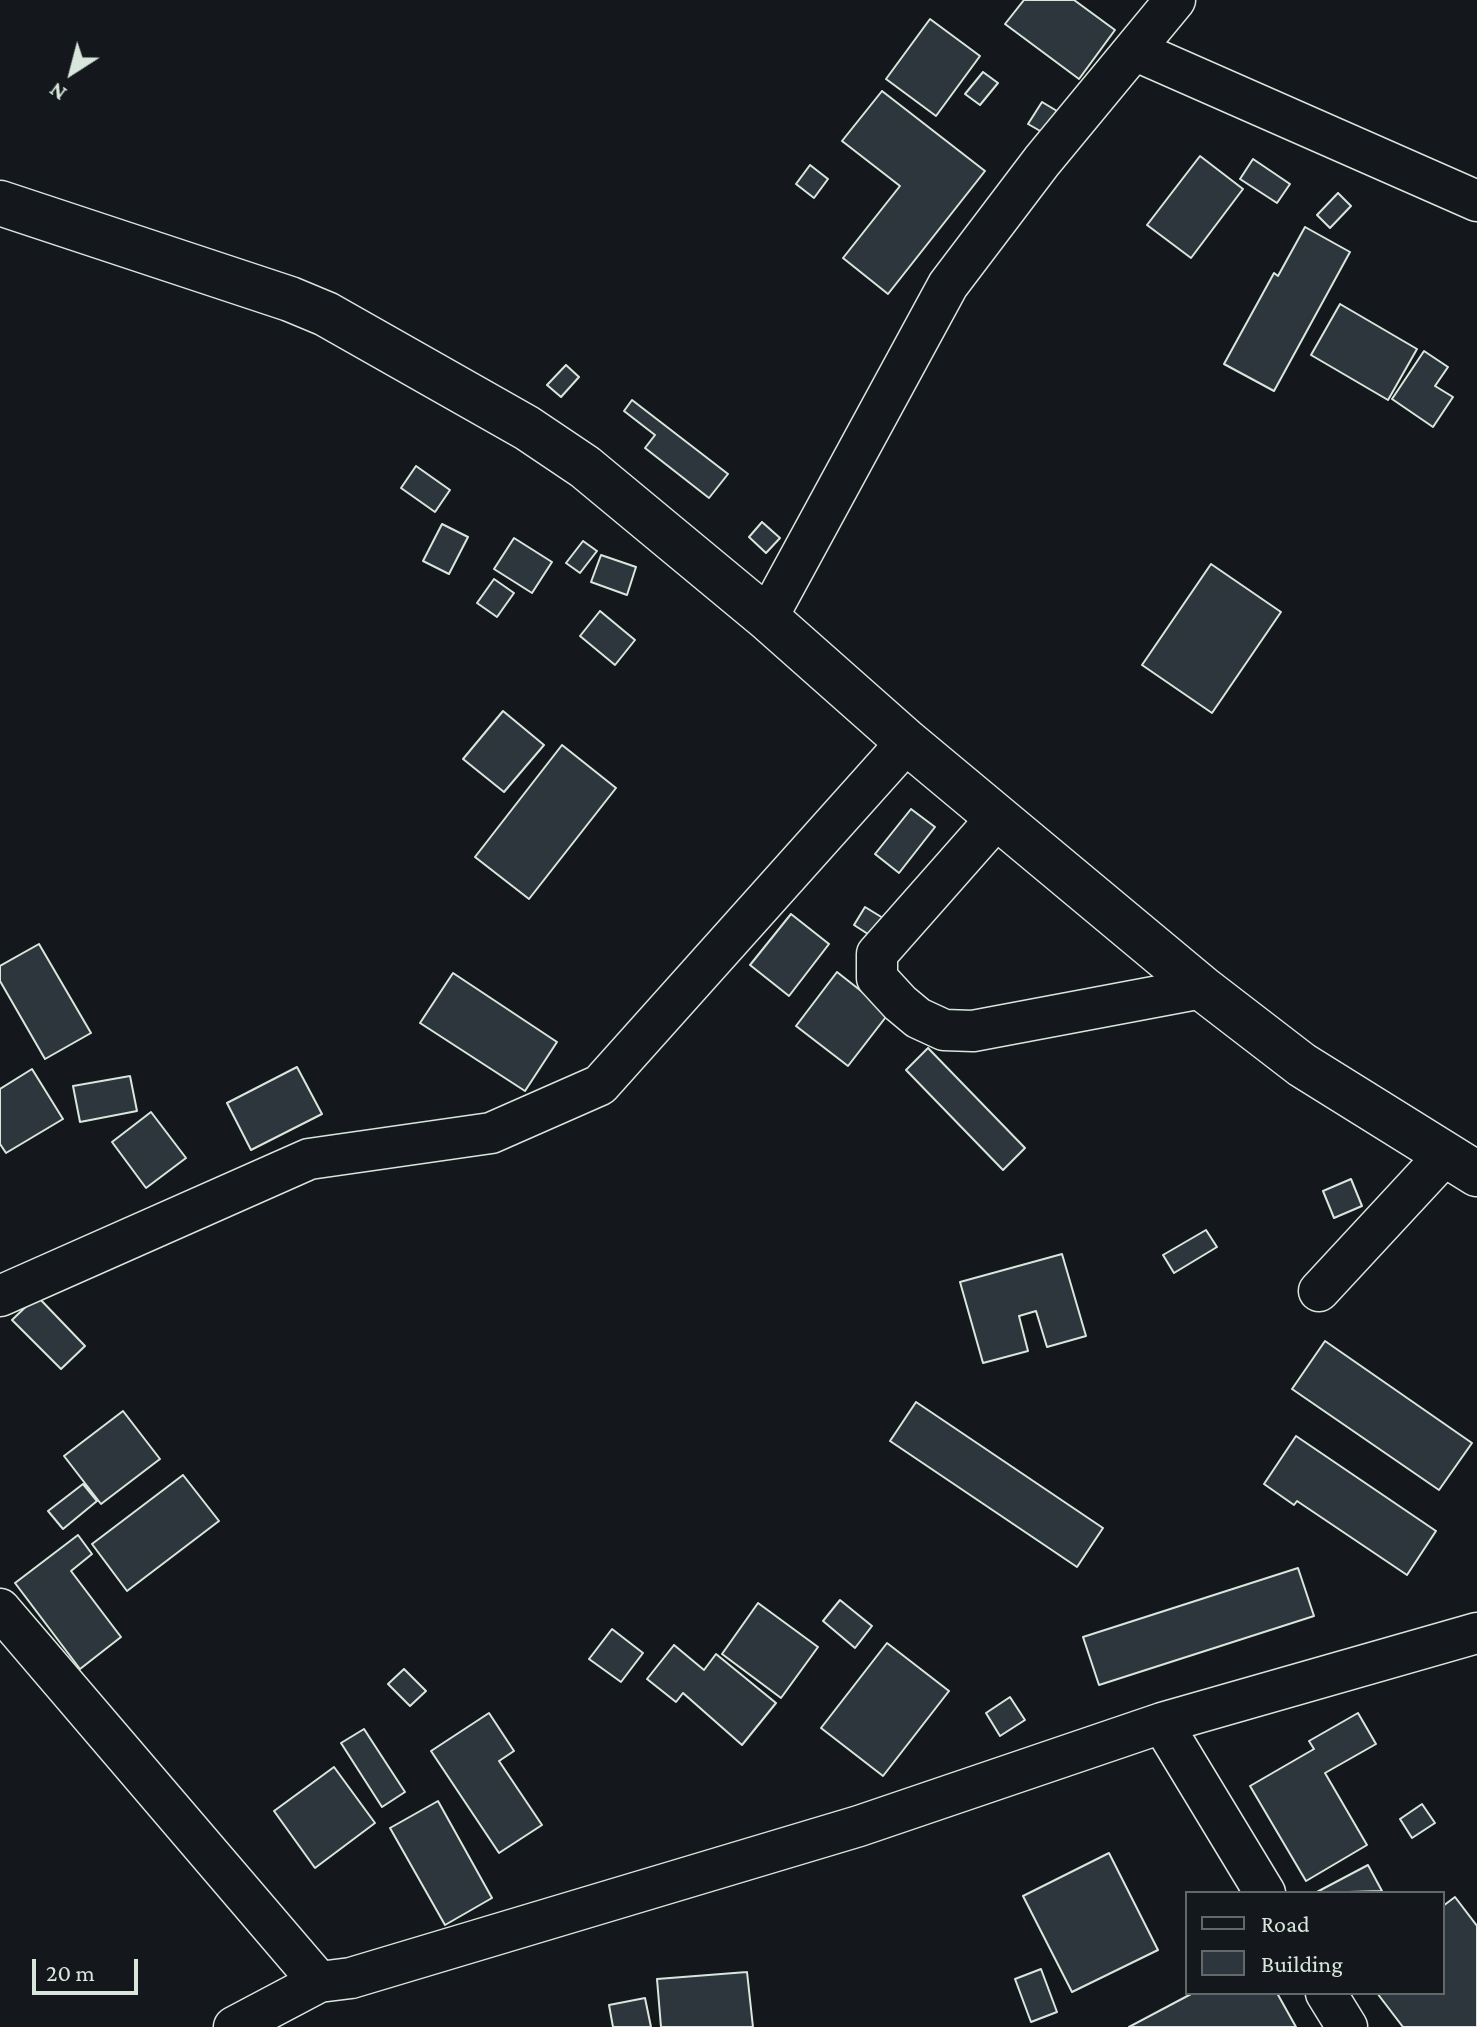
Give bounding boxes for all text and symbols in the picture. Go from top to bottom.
north arrow [32,32,112,112]
text: N [44,77,71,106]
legend [1185,1891,1445,1995]
text: Road [1261,1910,1310,1937]
scale bar [36,1943,142,1993]
text: Building [1261,1950,1343,1977]
text: 20 m [46,1959,95,1986]

